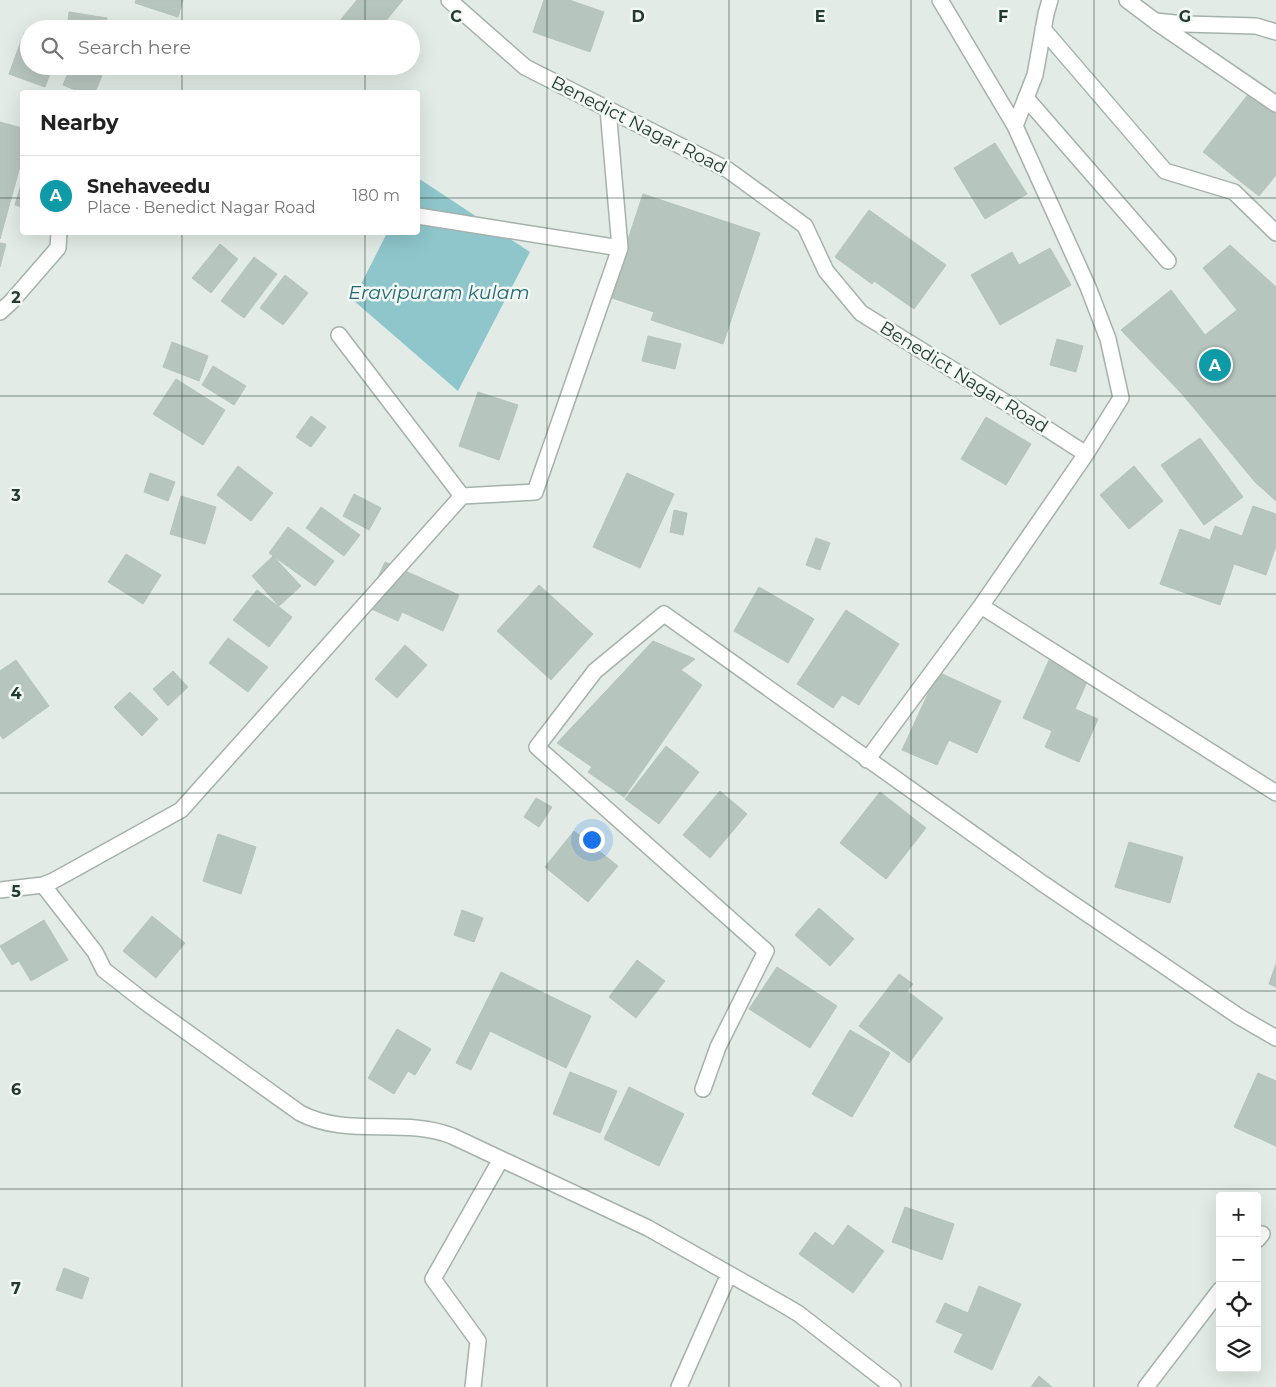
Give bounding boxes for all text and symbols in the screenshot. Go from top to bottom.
text: C [450,7,462,26]
text: D [631,7,645,26]
text: E [815,7,825,26]
text: F [998,7,1008,26]
text: G [1179,7,1191,26]
search box [20,20,420,75]
icon: search [38,34,66,62]
text: Search here [78,36,191,59]
street label: Benedict Nagar Road [548,71,730,179]
text: Nearby [40,110,119,135]
text: Snehaveedu [87,175,210,198]
text: A [50,186,62,205]
text: 180 m [352,186,400,205]
text: Place · Benedict Nagar Road [87,198,316,217]
water label: Eravipuram kulam [348,281,530,304]
text: 2 [11,288,21,307]
street label: Benedict Nagar Road [876,316,1052,438]
pin: A [1199,346,1231,384]
text: 3 [10,486,21,505]
text: 4 [10,684,22,703]
your location [579,827,605,853]
text: 5 [11,882,21,901]
text: 6 [11,1080,21,1099]
map controls [1216,1192,1261,1372]
button: + [1216,1192,1261,1237]
button: − [1216,1237,1261,1282]
text: 7 [11,1279,21,1298]
button: locate [1216,1282,1261,1327]
button: layers [1216,1327,1261,1372]

